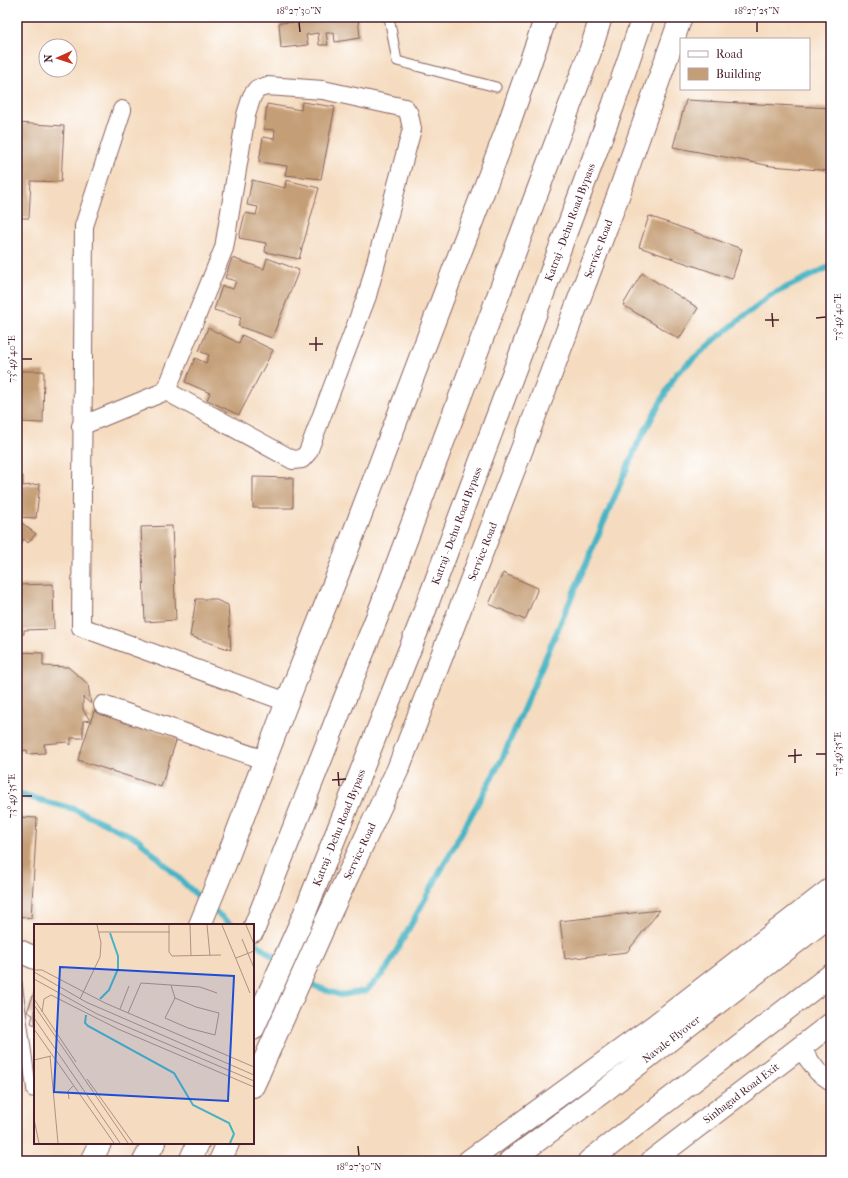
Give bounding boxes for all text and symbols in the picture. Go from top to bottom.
text: 18°27'30"N [276,5,322,17]
text: 18°27'25"N [734,5,780,17]
north arrow [38,38,78,78]
legend [680,38,810,90]
text: Road [716,47,743,61]
text: N [42,53,55,63]
text: Building [716,67,761,81]
street label: Katraj - Dehu Road Bypass [542,161,598,283]
street label: Service Road [581,217,615,280]
text: 73°49'40"E [832,293,844,341]
text: 73°49'40"E [6,335,18,383]
street label: Katraj - Dehu Road Bypass [429,465,484,586]
street label: Service Road [465,519,500,582]
text: 73°49'35"E [832,732,844,776]
street label: Katraj - Dehu Road Bypass [310,767,368,888]
text: 73°49'35"E [6,774,18,818]
street label: Service Road [340,819,379,882]
inset map [34,924,254,1144]
street label: Navale Flyover [640,1012,703,1065]
street label: Sinhagad Road Exit [700,1060,782,1126]
text: 18°27'30"N [336,1161,382,1173]

